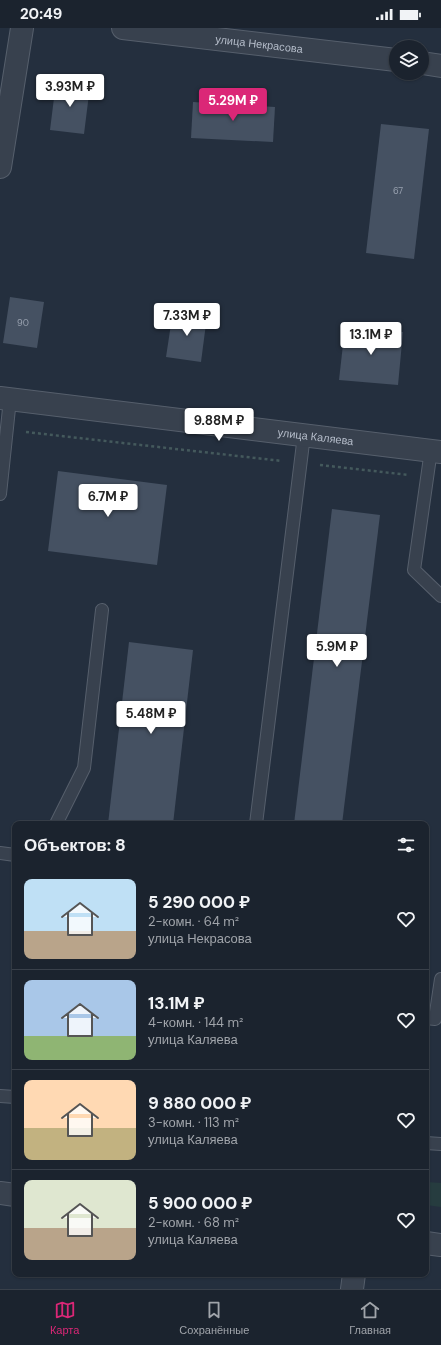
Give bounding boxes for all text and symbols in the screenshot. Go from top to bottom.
text: 20:49 [20,4,62,24]
street label: улица Некрасова [215,32,304,56]
map controls [389,40,429,80]
button: layers [389,40,429,80]
pin: 3.93M ₽ [33,74,107,108]
text: 3.93M ₽ [45,78,95,95]
pin: 5.29M ₽ [196,88,270,122]
text: 5.29M ₽ [208,92,258,109]
house number: 67 [393,185,403,197]
pin: 7.33M ₽ [150,303,224,337]
text: 7.33M ₽ [163,307,211,324]
house number: 90 [17,317,29,329]
pin: 13.1M ₽ [334,322,408,356]
text: 13.1M ₽ [349,326,393,343]
pin: 9.88M ₽ [182,408,256,442]
text: 9.88M ₽ [194,412,244,429]
street label: улица Каляева [277,425,355,448]
pin: 6.7M ₽ [75,484,141,518]
text: 6.7M ₽ [88,488,128,505]
pin: 5.9M ₽ [304,634,370,668]
text: 5.9M ₽ [316,638,358,655]
pin: 5.48M ₽ [114,701,188,735]
text: 5.48M ₽ [125,705,177,722]
text: Объектов: 8 [24,834,126,856]
icon: filters [395,834,417,856]
text: 5 290 000 ₽ [148,891,250,913]
icon: home [56,895,104,943]
icon: heart [395,908,417,930]
text: 2-комн. · 64 m² [148,913,239,930]
text: улица Некрасова [148,930,252,947]
text: 13.1M ₽ [148,992,205,1014]
icon: home [56,996,104,1044]
icon: heart [395,1009,417,1031]
text: 4-комн. · 144 m² [148,1014,243,1031]
text: улица Каляева [148,1031,238,1048]
text: 9 880 000 ₽ [148,1092,251,1114]
icon: home [56,1096,104,1144]
icon: heart [395,1109,417,1131]
text: 3-комн. · 113 m² [148,1114,239,1131]
text: улица Каляева [148,1131,238,1148]
text: 5 900 000 ₽ [148,1192,252,1214]
icon: home [56,1196,104,1244]
icon: heart [395,1209,417,1231]
text: 2-комн. · 68 m² [148,1214,239,1231]
text: улица Каляева [148,1231,238,1248]
tab: Карта [50,1299,79,1337]
tab: Сохранённые [179,1299,249,1337]
tab: Главная [349,1299,391,1337]

